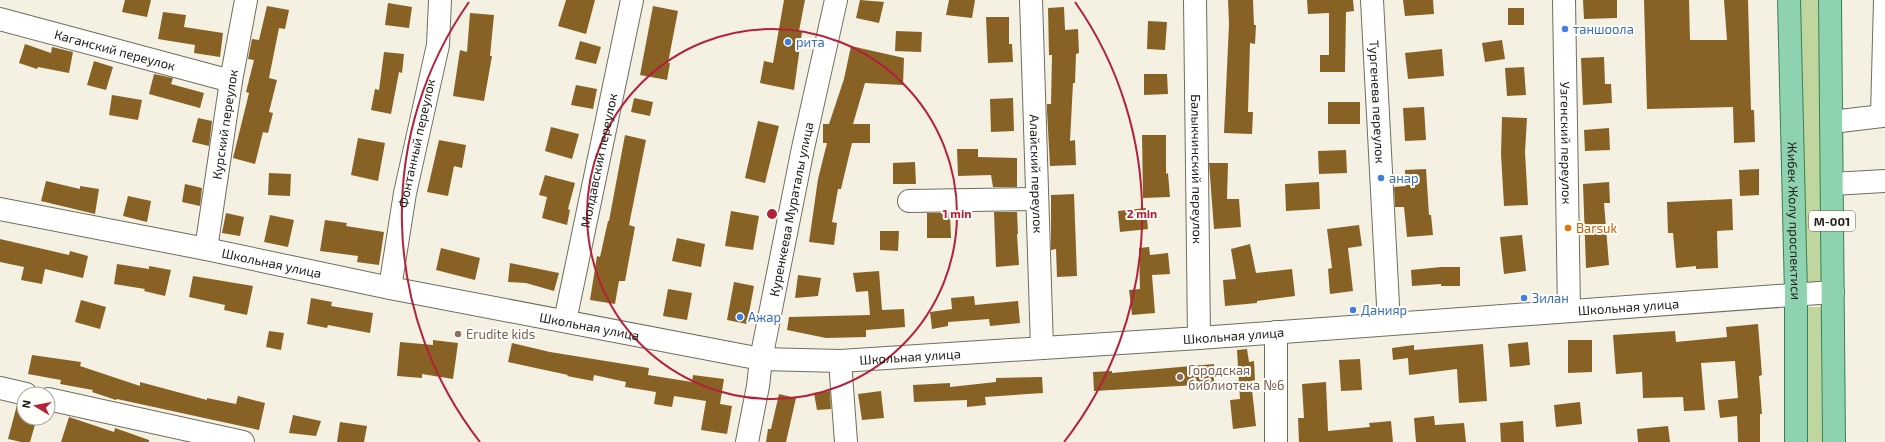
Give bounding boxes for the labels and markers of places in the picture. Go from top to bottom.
place label: таншоола [1573,21,1634,37]
marker: таншоола [1560,24,1570,34]
place label: рита [796,34,825,50]
marker: рита [783,37,793,47]
place label: анар [1389,170,1419,186]
marker: анар [1376,173,1386,183]
centre of rings [765,207,779,221]
place label: Barsuk [1576,220,1617,236]
marker: Barsuk [1563,223,1573,233]
place label: Зилан [1532,290,1569,306]
marker: Зилан [1519,293,1529,303]
place label: Данияр [1361,302,1407,318]
marker: Данияр [1348,305,1358,315]
place label: Ажар [748,309,781,325]
marker: Ажар [735,312,745,322]
place label: Erudite kids [466,326,535,342]
marker: Erudite kids [453,329,463,339]
place label: Городская библиотека №6 [1188,362,1284,393]
marker: Городская библиотека №6 [1175,372,1185,382]

